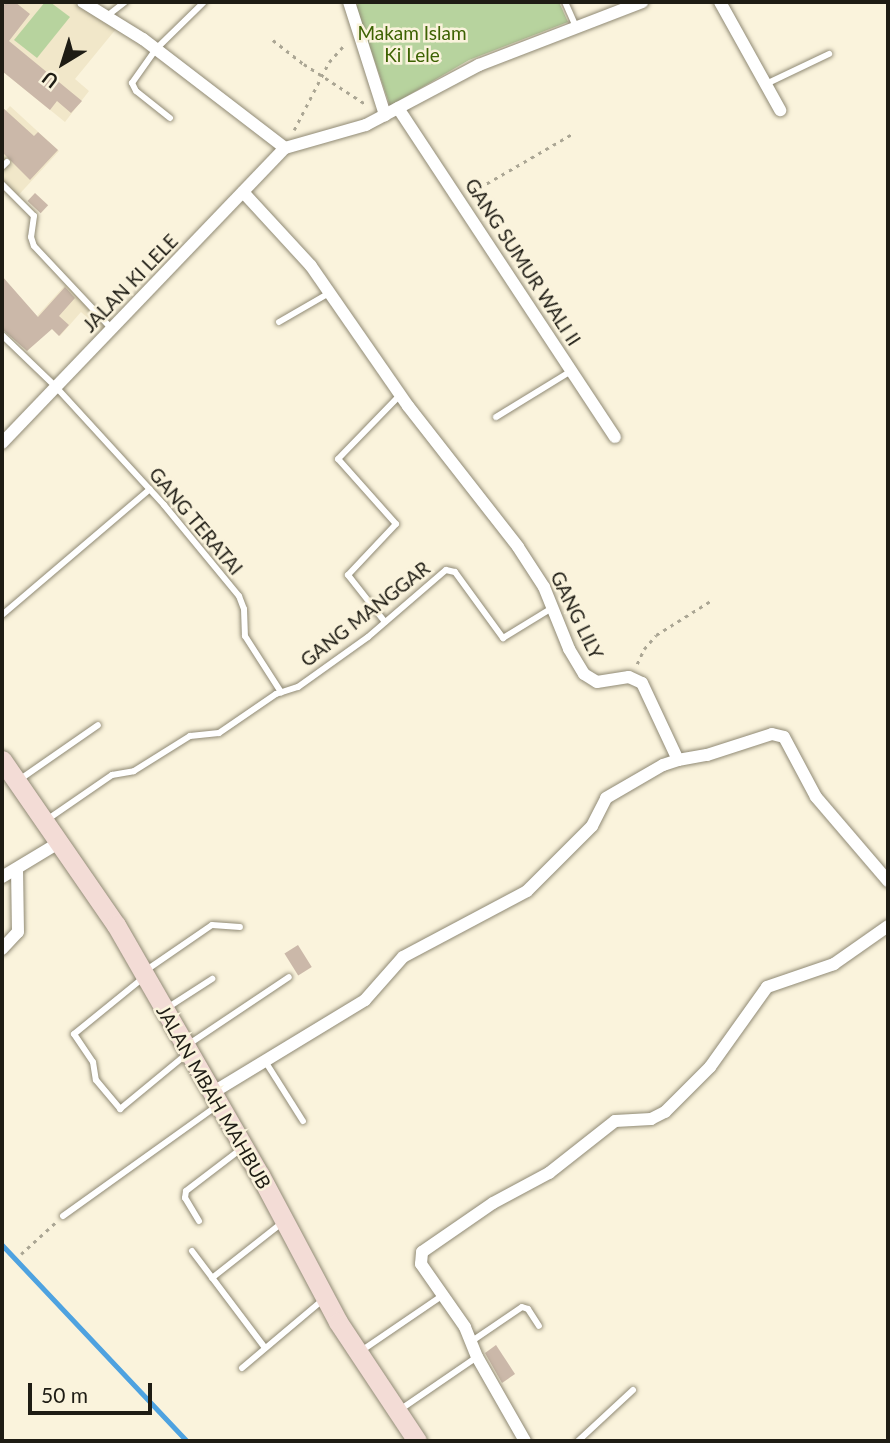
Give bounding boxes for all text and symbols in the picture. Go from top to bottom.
park label: Makam Islam Ki Lele [357,22,467,66]
north arrow [28,28,98,98]
text: U [37,67,62,93]
street label: GANG SUMUR WALI II [460,174,586,350]
street label: JALAN KI LELE [78,229,182,337]
street label: GANG TERATAI [144,463,248,579]
street label: GANG MANGGAR [296,557,434,671]
street label: GANG LILY [546,567,608,663]
street label: JALAN MBAH MAHBUB [152,1001,276,1193]
scale bar [32,1370,156,1414]
text: 50 m [41,1382,88,1407]

